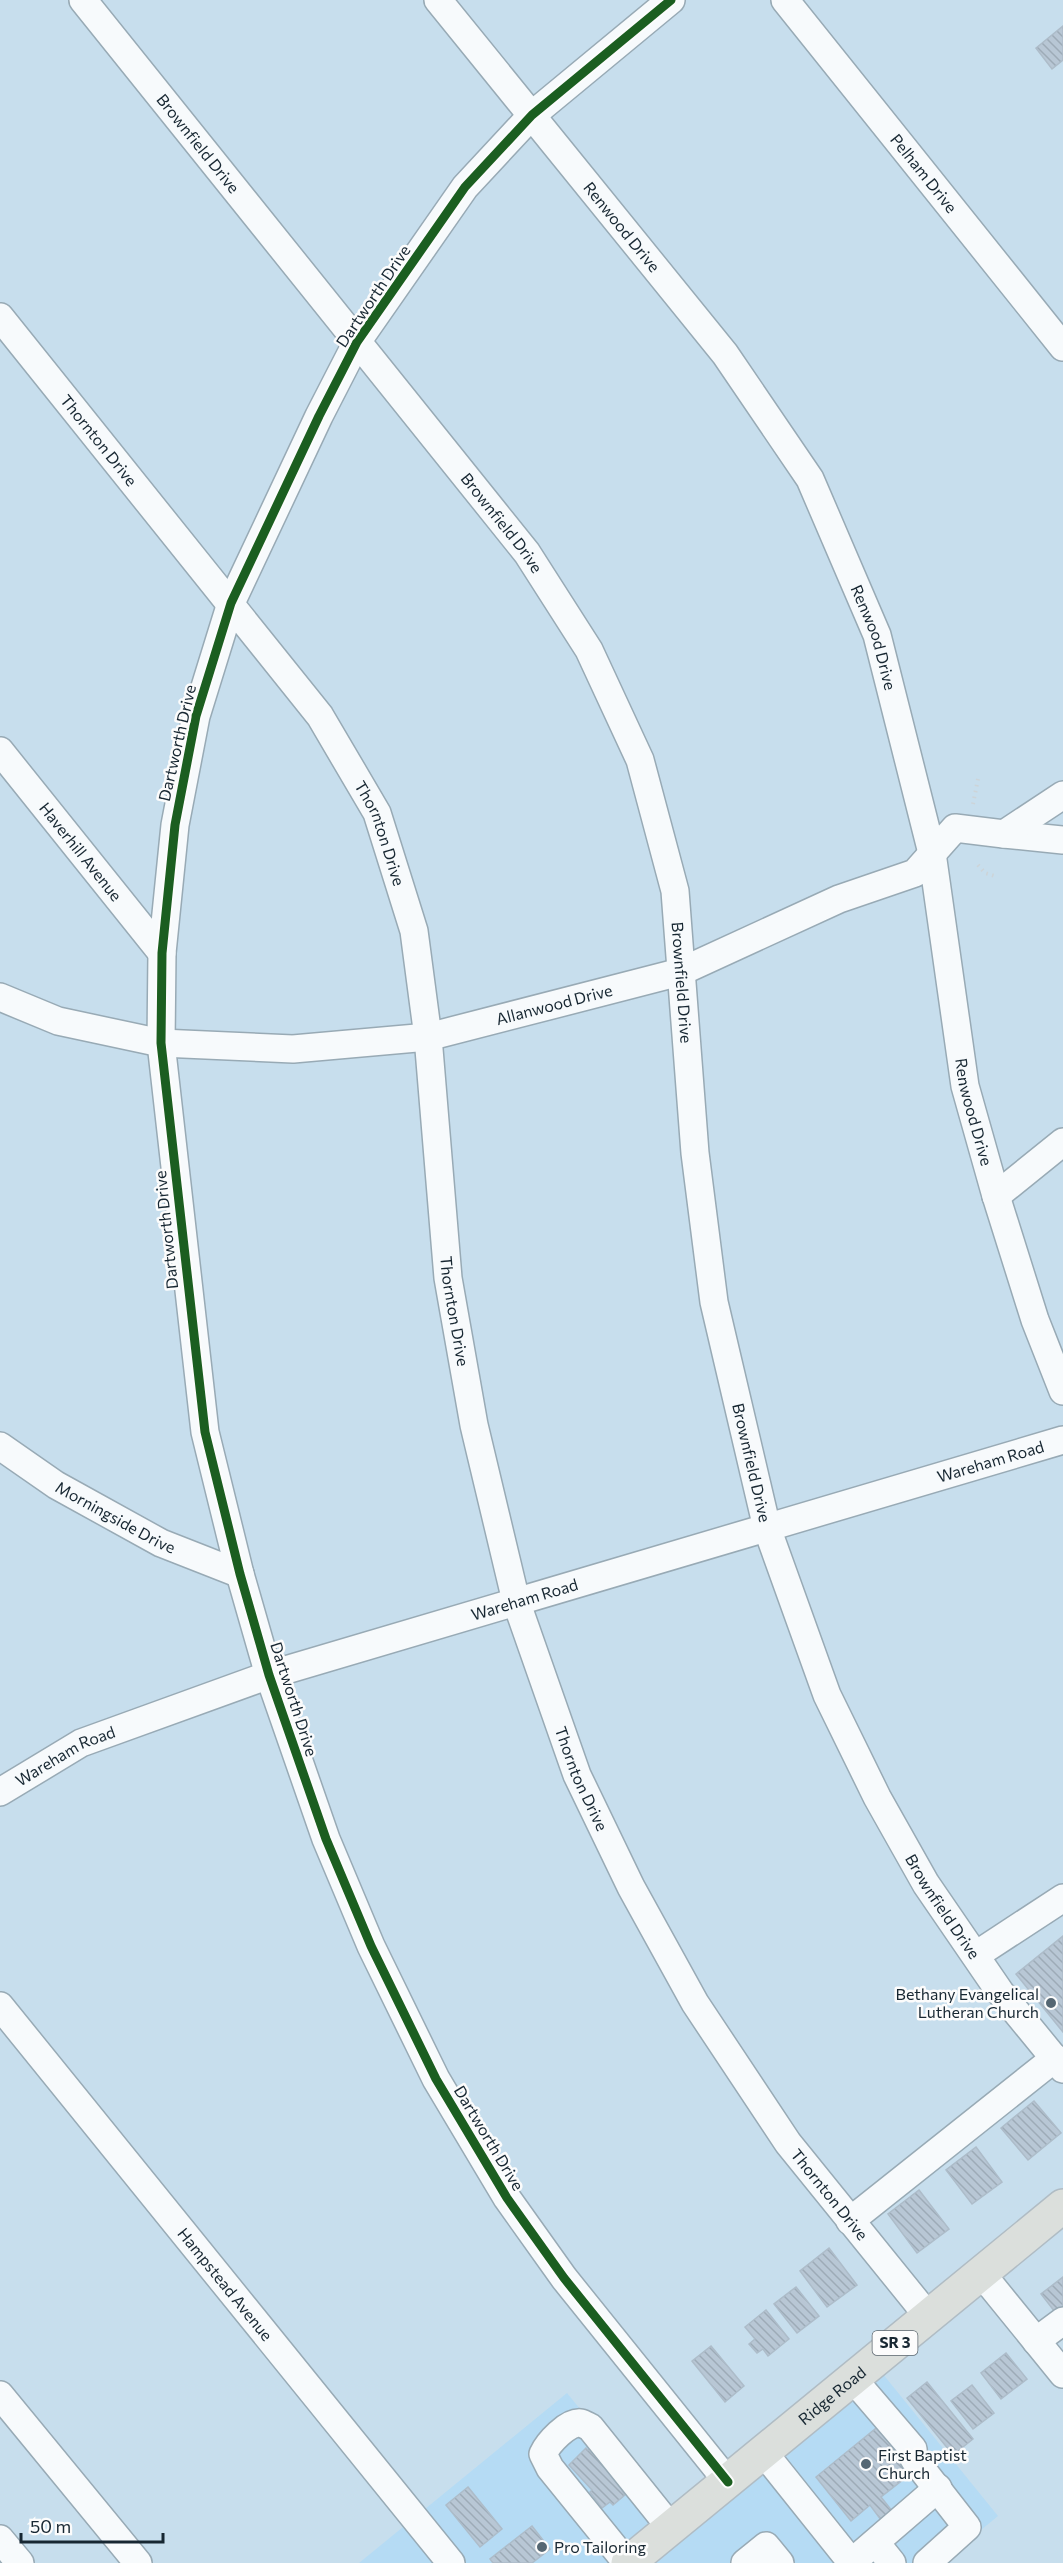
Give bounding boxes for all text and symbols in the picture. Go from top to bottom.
street label: Brownfield Drive [153,90,244,197]
street label: Pelham Drive [887,130,961,216]
street label: Renwood Drive [580,178,664,275]
street label: Dartworth Drive [331,241,414,350]
street label: Thornton Drive [57,390,142,489]
street label: Brownfield Drive [457,469,547,576]
street label: Renwood Drive [847,582,901,692]
street label: Dartworth Drive [154,683,199,803]
street label: Thornton Drive [351,777,409,888]
street label: Haverhill Avenue [36,798,126,904]
street label: Brownfield Drive [668,921,697,1044]
street label: Allanwood Drive [494,980,614,1028]
street label: Renwood Drive [952,1057,997,1168]
street label: Dartworth Drive [150,1170,181,1290]
street label: Thornton Drive [437,1255,473,1368]
street label: Brownfield Drive [729,1401,775,1524]
street label: Wareham Road [935,1436,1046,1486]
street label: Morningside Drive [53,1477,178,1557]
street label: Wareham Road [469,1574,580,1624]
street label: Dartworth Drive [267,1639,322,1758]
street label: Wareham Road [12,1722,117,1789]
street label: Thornton Drive [552,1724,612,1834]
street label: Brownfield Drive [902,1850,984,1962]
place label: Bethany Evangelical Lutheran Church [896,1984,1039,2021]
marker: Bethany Evangelical Lutheran Church [1044,1996,1058,2010]
street label: Dartworth Drive [451,2082,528,2194]
street label: Thornton Drive [787,2145,872,2243]
street label: Hampstead Avenue [174,2224,277,2344]
road number: SR 3 [872,2331,918,2355]
street label: Ridge Road [794,2362,869,2428]
place label: First Baptist Church [878,2445,967,2482]
marker: First Baptist Church [859,2457,873,2471]
scale bar [21,2506,164,2544]
text: 50 m [30,2515,71,2537]
place label: Pro Tailoring [554,2537,646,2556]
marker: Pro Tailoring [535,2540,549,2554]

